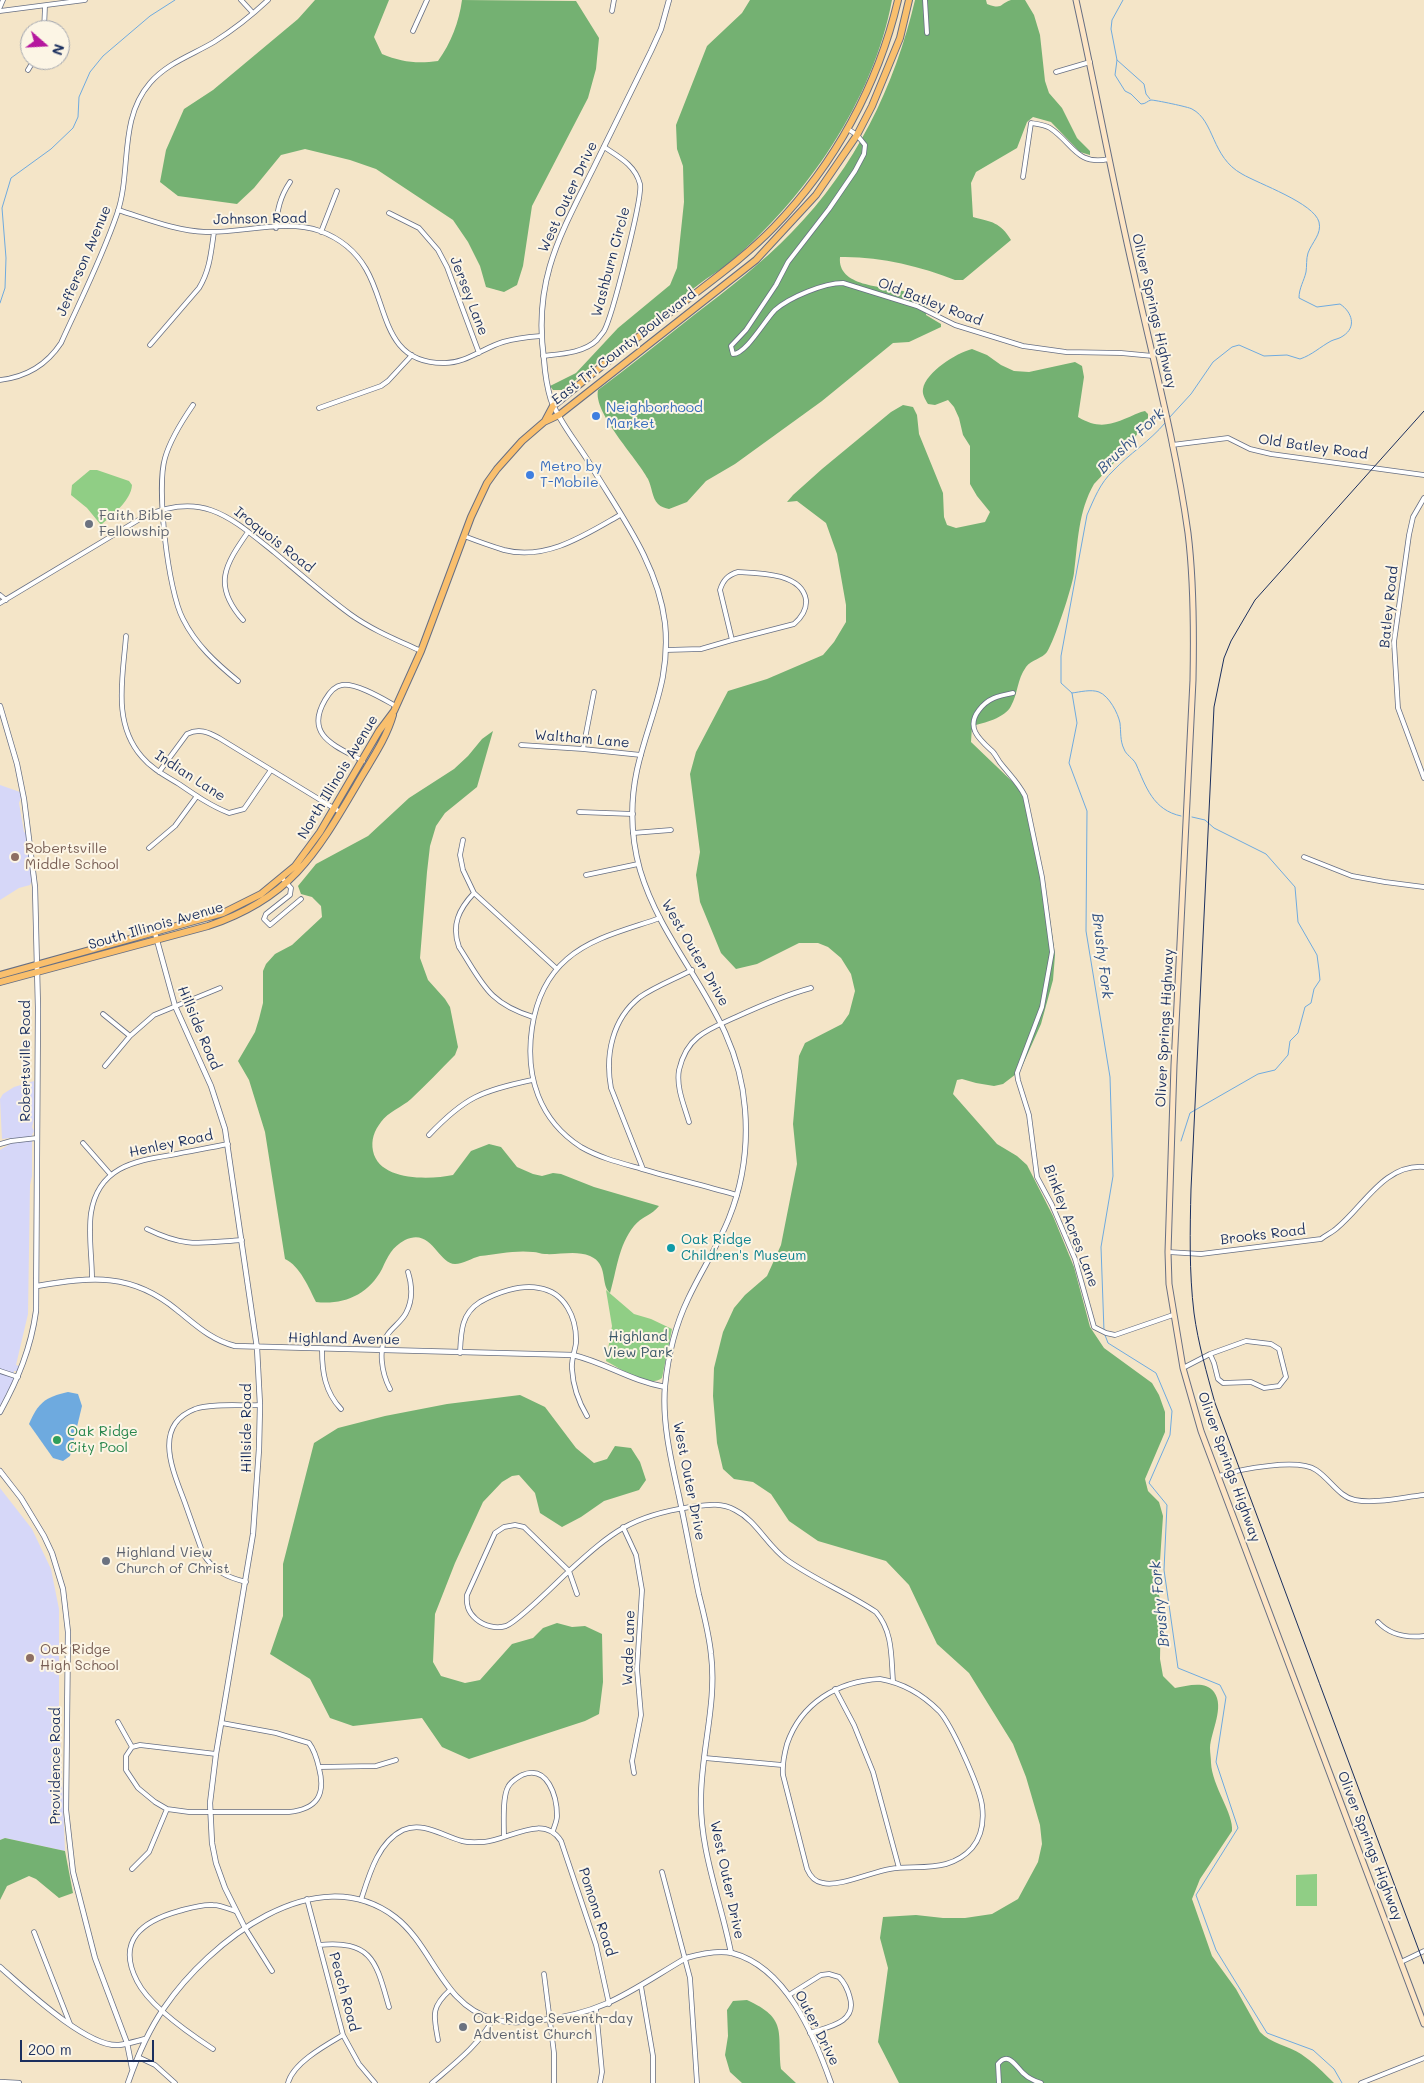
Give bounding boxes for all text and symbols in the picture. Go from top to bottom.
north arrow [20,20,70,70]
text: N [48,42,69,58]
street label: West Outer Drive [535,139,601,255]
street label: Jefferson Avenue [53,203,115,319]
street label: Washburn Circle [588,205,634,319]
street label: Johnson Road [213,210,307,228]
street label: Oliver Springs Highway [1128,232,1180,390]
street label: Jersey Lane [446,254,492,338]
street label: Old Batley Road [875,274,985,330]
street label: East Tri County Boulevard [549,285,699,409]
place label: Neighborhood Market [606,400,703,432]
water label: Brushy Fork [1094,405,1168,477]
marker: Neighborhood Market [590,410,602,422]
street label: Old Batley Road [1257,431,1369,463]
place label: Metro by T-Mobile [540,459,602,492]
marker: Metro by T-Mobile [524,469,536,481]
street label: Iroquois Road [231,504,317,576]
place label: Faith Bible Fellowship [99,508,172,540]
marker: Faith Bible Fellowship [83,518,95,530]
street label: Batley Road [1376,565,1402,649]
street label: North Illinois Avenue [294,712,382,842]
street label: Waltham Lane [534,726,630,752]
street label: Indian Lane [152,747,228,805]
place label: Robertsville Middle School [25,841,119,874]
marker: Robertsville Middle School [9,851,21,863]
street label: West Outer Drive [658,897,732,1009]
street label: South Illinois Avenue [86,899,226,953]
water label: Brushy Fork [1088,912,1116,1000]
street label: Oliver Springs Highway [1152,948,1178,1108]
street label: Hillside Road [174,984,224,1072]
street label: Robertsville Road [18,1000,34,1122]
street label: Henley Road [128,1127,214,1161]
street label: Binkley Acres Lane [1040,1163,1102,1289]
street label: Brooks Road [1219,1221,1307,1249]
place label: Oak Ridge Children's Museum [681,1232,806,1264]
marker: Oak Ridge Children's Museum [665,1242,677,1254]
park label: Highland View Park [603,1329,673,1361]
street label: Highland Avenue [288,1330,400,1348]
street label: Hillside Road [239,1383,255,1473]
street label: Oliver Springs Highway [1194,1390,1264,1544]
street label: West Outer Drive [669,1420,709,1542]
place label: Oak Ridge City Pool [67,1424,138,1456]
marker: Oak Ridge City Pool [51,1434,63,1446]
place label: Highland View Church of Christ [116,1545,230,1578]
marker: Highland View Church of Christ [100,1555,112,1567]
water label: Brushy Fork [1147,1560,1173,1648]
street label: Wade Lane [619,1610,639,1686]
place label: Oak Ridge High School [40,1642,119,1674]
marker: Oak Ridge High School [24,1652,36,1664]
street label: Providence Road [48,1707,64,1825]
street label: Oliver Springs Highway [1334,1769,1406,1923]
street label: West Outer Drive [706,1819,748,1941]
street label: Pomona Road [575,1866,619,1958]
street label: Peach Road [325,1951,363,2033]
street label: Outer Drive [791,1988,843,2068]
place label: Oak Ridge Seventh-day Adventist Church [473,2011,633,2044]
marker: Oak Ridge Seventh-day Adventist Church [457,2021,469,2033]
scale bar [22,2030,156,2062]
text: 200 m [28,2039,72,2059]

